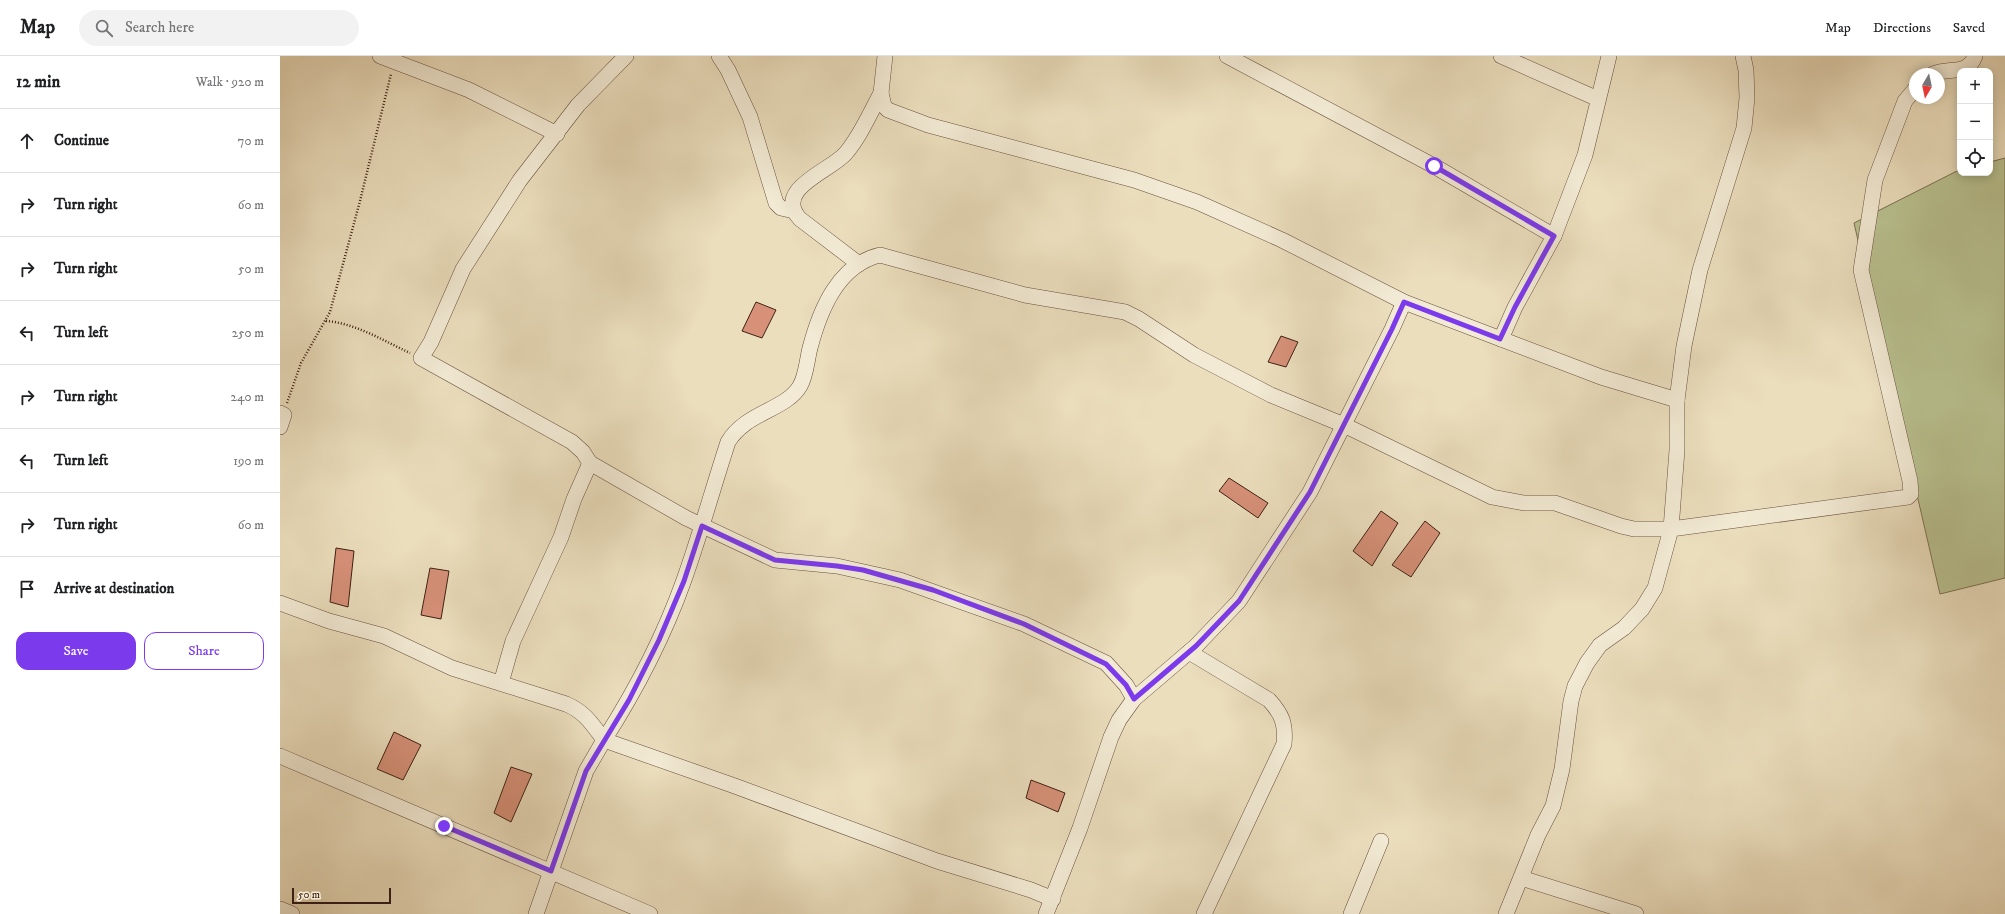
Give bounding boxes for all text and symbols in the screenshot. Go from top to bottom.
search box [79,10,359,46]
text: Map [20,16,55,39]
icon: search [93,17,115,39]
text: Search here [125,18,194,37]
text: Map [1825,19,1851,37]
text: Directions [1873,19,1931,37]
text: Saved [1953,19,1985,37]
north arrow [1909,68,1945,104]
map controls [1957,68,1993,176]
button: + [1957,68,1993,104]
text: 12 min [16,71,60,93]
text: Walk · 920 m [196,74,264,90]
button: − [1957,104,1993,140]
icon: ahead [16,130,38,152]
text: Continue [54,131,109,150]
text: 70 m [238,133,264,149]
button: locate [1957,140,1993,176]
route start [1425,157,1443,175]
icon: right [16,194,38,216]
text: Turn right [54,195,117,214]
text: 60 m [238,197,264,213]
icon: right [16,258,38,280]
text: Turn right [54,259,117,278]
text: 50 m [238,261,264,277]
icon: left [16,322,38,344]
text: Turn left [54,323,108,342]
text: 250 m [232,325,264,341]
icon: right [16,386,38,408]
text: Turn right [54,387,117,406]
text: 240 m [231,389,264,405]
icon: left [16,450,38,472]
text: Turn left [54,451,108,470]
text: 190 m [233,453,264,469]
icon: right [16,514,38,536]
text: Turn right [54,515,117,534]
text: 60 m [238,517,264,533]
icon: arrive [16,578,38,600]
text: Arrive at destination [54,579,174,598]
button: Save [16,632,136,670]
button: Share [144,632,264,670]
route end [435,817,453,835]
scale bar [292,886,391,905]
text: 50 m [298,888,320,902]

